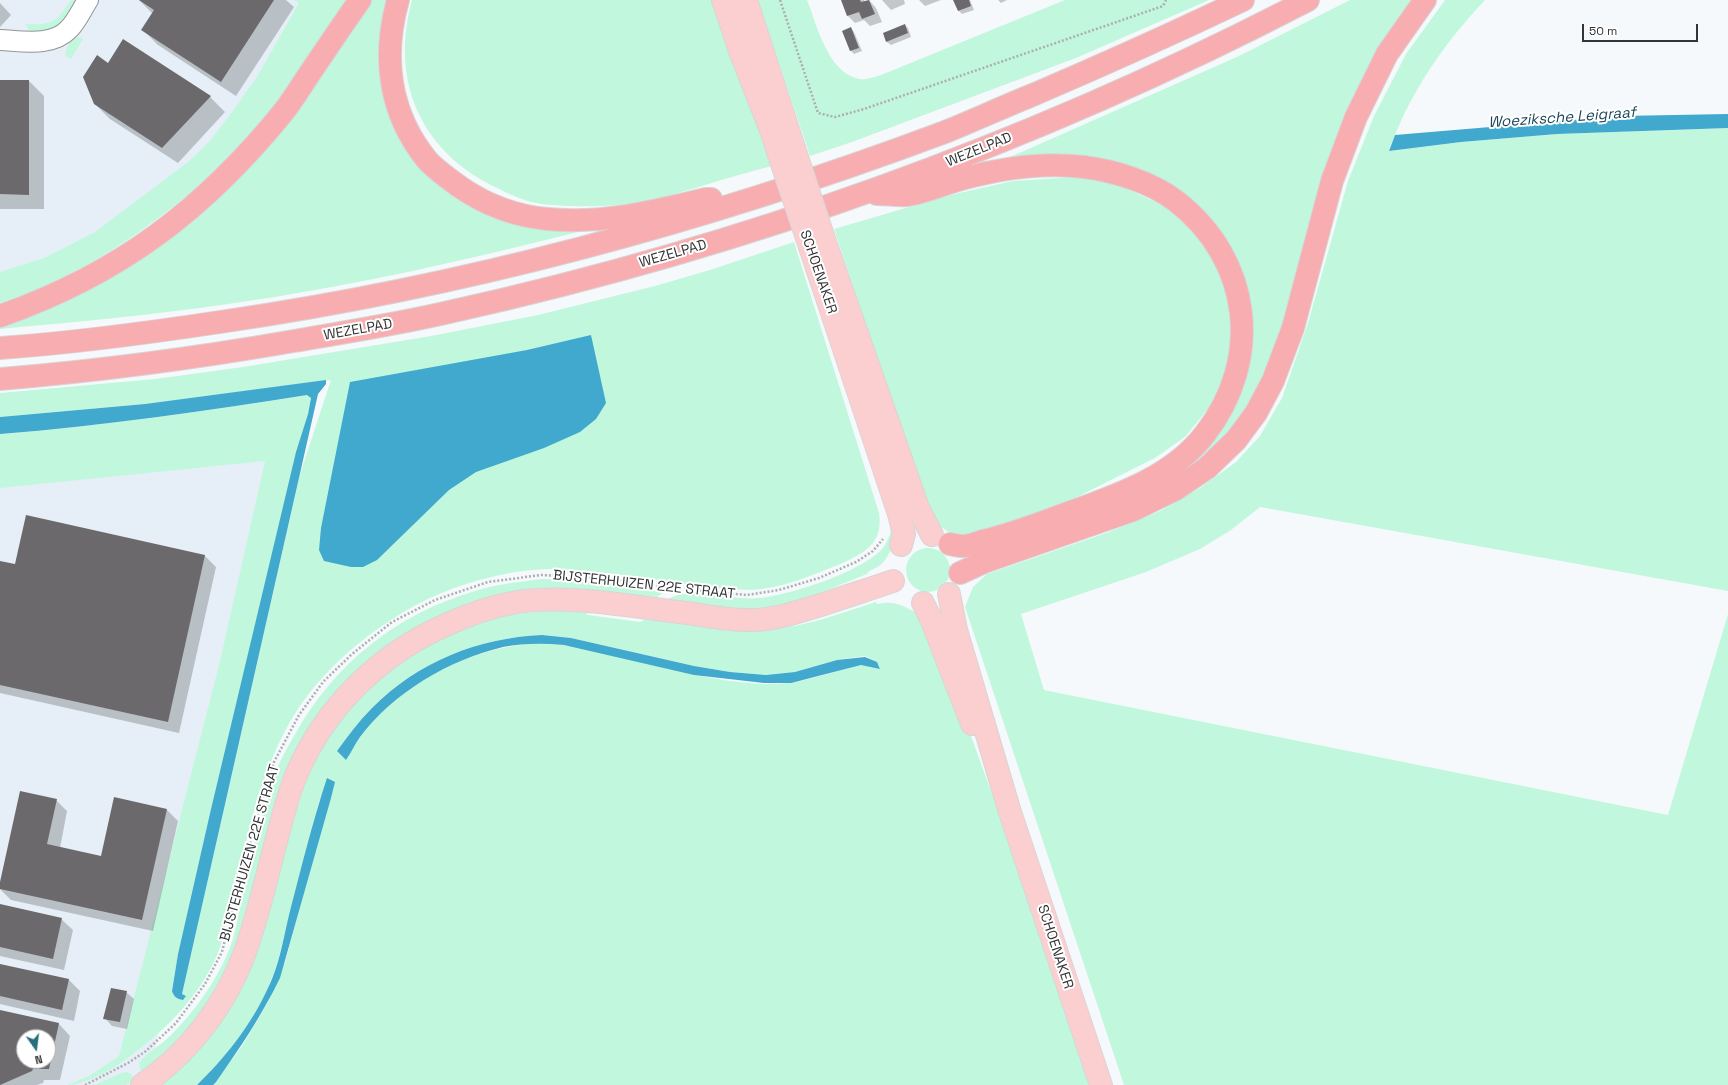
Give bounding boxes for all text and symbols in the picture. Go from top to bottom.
scale bar [1584,16,1700,42]
text: 50 m [1589,23,1617,39]
water label: Woeziksche Leigraaf [1488,104,1636,132]
street label: WEZELPAD [944,129,1014,171]
street label: SCHOENAKER [796,228,840,316]
street label: WEZELPAD [637,236,709,272]
street label: WEZELPAD [322,316,394,344]
street label: BIJSTERHUIZEN 22E STRAAT [552,567,736,603]
street label: BIJSTERHUIZEN 22E STRAAT [217,763,283,943]
street label: SCHOENAKER [1034,903,1076,991]
north arrow [16,1029,56,1069]
text: N [33,1052,44,1067]

